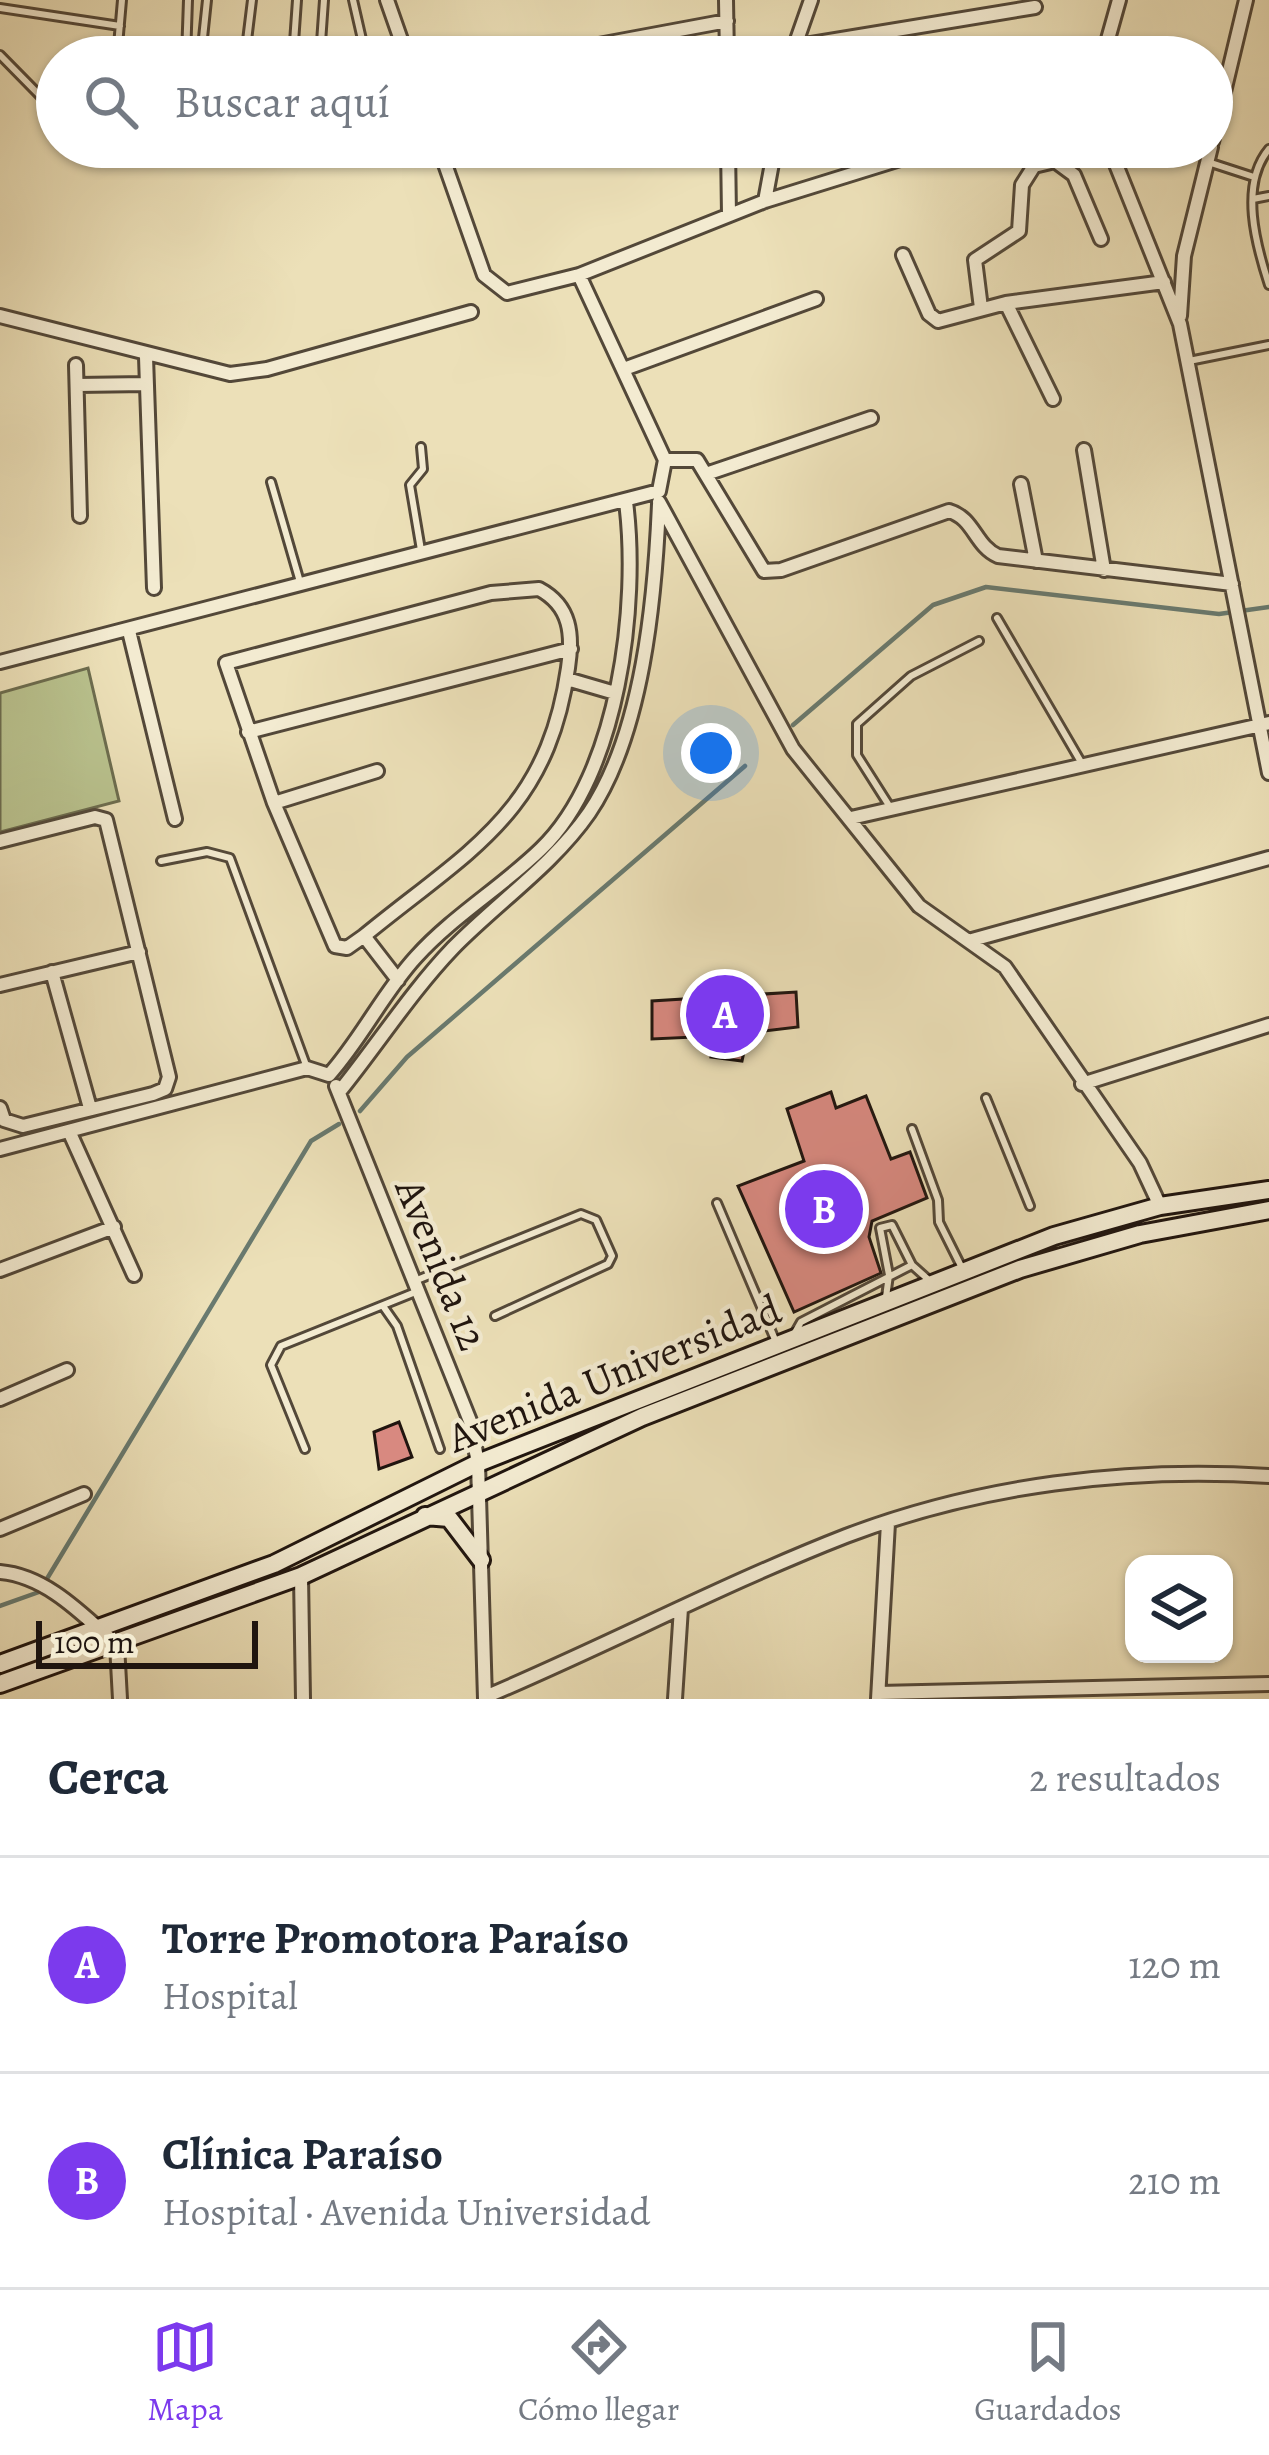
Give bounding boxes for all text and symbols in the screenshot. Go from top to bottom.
search box [36,36,1233,168]
icon: search [78,69,144,135]
text: Buscar aquí [174,71,390,133]
your location [681,723,741,783]
pin: A [686,969,764,1059]
pin: B [785,1164,863,1254]
street label: Avenida 12 [381,1169,502,1358]
street label: Avenida Universidad [438,1280,790,1466]
map controls [1125,1555,1233,1663]
button: layers [1125,1555,1233,1663]
scale bar [36,1615,258,1668]
text: 100 m [54,1619,134,1664]
text: Cerca [48,1742,169,1812]
text: 2 resultados [1029,1751,1221,1804]
text: Torre Promotora Paraíso [162,1907,629,1969]
text: A [75,1938,99,1991]
text: 120 m [1128,1938,1221,1991]
text: Hospital [162,1969,298,2022]
text: Clínica Paraíso [162,2123,443,2185]
text: B [75,2154,99,2207]
text: 210 m [1128,2154,1221,2207]
text: Hospital · Avenida Universidad [162,2185,650,2238]
tab: Mapa [147,2314,223,2431]
tab: Cómo llegar [518,2314,679,2431]
tab: Guardados [974,2314,1122,2431]

